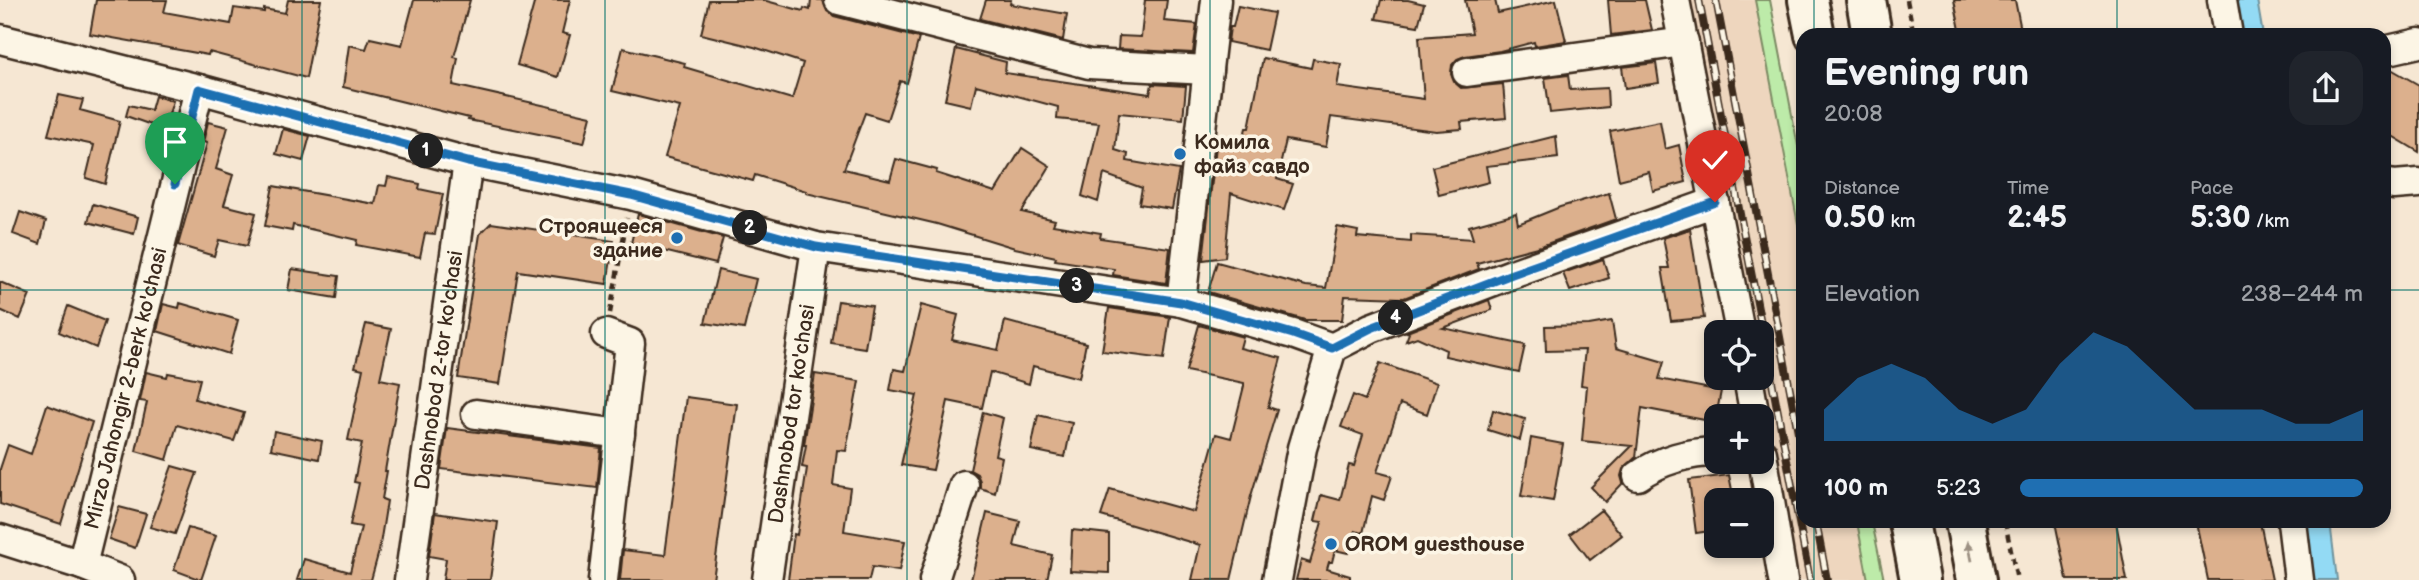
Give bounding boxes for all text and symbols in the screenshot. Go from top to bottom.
text: Evening run [1824,51,2029,96]
button: share [2289,51,2363,125]
text: 20:08 [1824,100,1883,128]
pin [145,112,205,184]
icon: arrive [156,123,194,161]
place label: Комила файз савдо [1194,130,1310,179]
pin [1685,130,1745,202]
pin: 1 [408,134,444,168]
text: 1 [422,139,430,162]
icon: check [1696,141,1734,179]
marker: Комила файз савдо [1172,146,1188,162]
text: Distance [1824,177,1900,200]
text: Time [2007,177,2049,200]
text: Pace [2190,177,2233,200]
text: 0.50 [1824,200,1885,236]
text: 2:45 [2007,200,2067,236]
text: 5:30 [2190,200,2251,236]
pin: 2 [732,210,768,246]
text: km [1885,210,1915,233]
text: /km [2251,210,2289,233]
place label: Строящееся здание [539,214,663,263]
text: 2 [744,216,755,239]
marker: Строящееся здание [669,230,685,246]
street label: Mirzo Jahongir 2-berk ko'chasi [79,245,173,532]
street label: Dashnobod 2-tor ko'chasi [410,249,468,491]
pin: 3 [1060,268,1094,304]
text: 3 [1071,274,1082,297]
text: Elevation [1824,280,1920,308]
text: 238–244 m [2241,280,2363,308]
pin: 4 [1378,300,1414,336]
street label: Dashnobod tor ko'chasi [763,303,820,525]
text: 4 [1390,306,1401,329]
map controls [1704,320,1774,558]
button: locate [1704,320,1774,390]
button: + [1704,404,1774,474]
text: 100 m [1824,474,1888,502]
text: 5:23 [1936,474,1981,502]
button: − [1704,488,1774,558]
place label: OROM guesthouse [1345,532,1525,557]
marker: OROM guesthouse [1323,536,1339,552]
one-way arrow [1965,540,1976,562]

